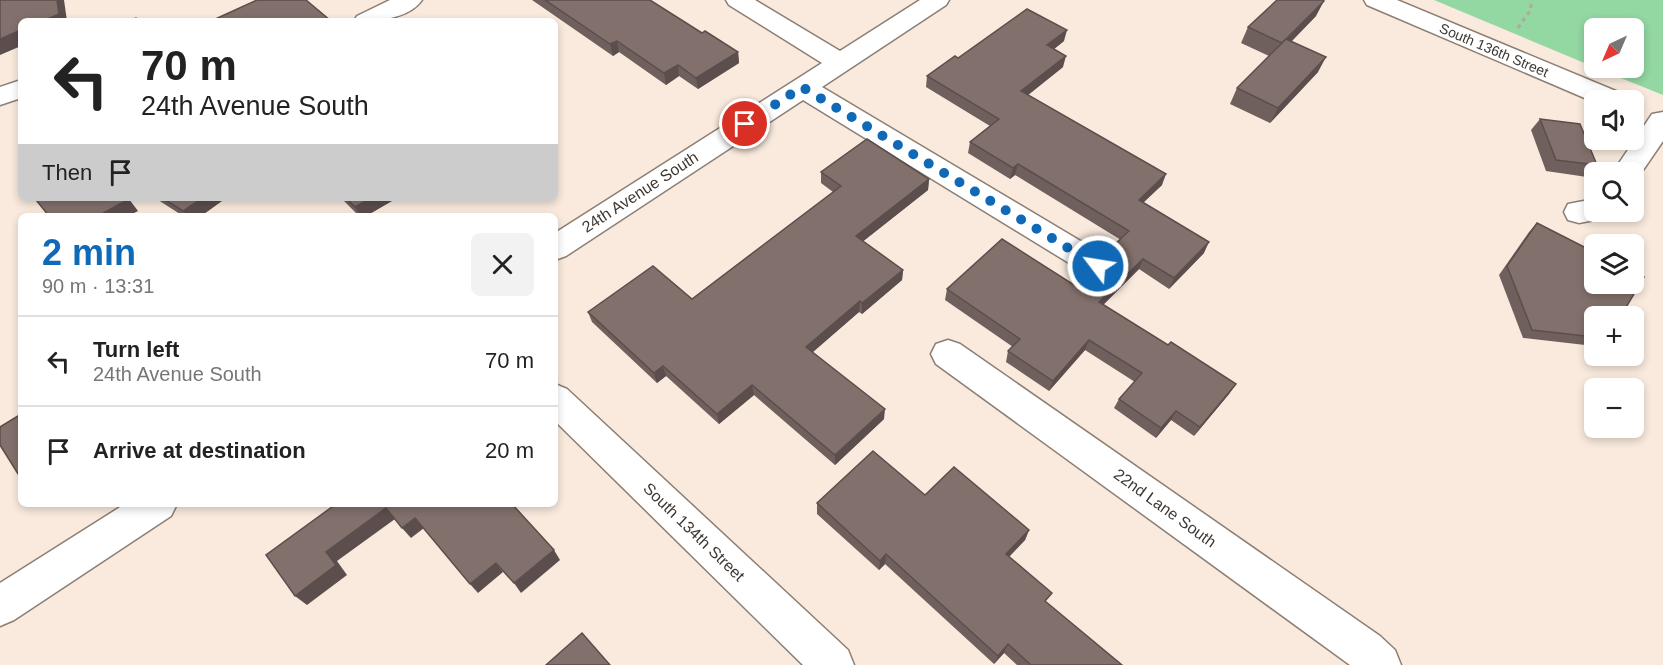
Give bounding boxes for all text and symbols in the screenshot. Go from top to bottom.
north arrow [1584,18,1644,78]
map controls [1584,18,1644,438]
street label: South 136th Street [1437,20,1551,80]
icon: left [42,42,120,120]
text: 70 m [141,42,237,89]
button: sound [1584,90,1644,150]
text: 24th Avenue South [141,91,369,121]
pin [719,98,770,149]
icon: arrive [728,107,761,140]
street label: 24th Avenue South [579,148,701,236]
icon: arrive [104,156,137,189]
text: Then [42,160,92,185]
button: search [1584,162,1644,222]
text: 2 min [42,232,136,273]
button: close [471,233,534,296]
position arrow [1066,234,1130,298]
button: layers [1584,234,1644,294]
text: 90 m · 13:31 [42,275,154,297]
button: + [1584,306,1644,366]
text: Turn left [93,337,179,362]
icon: left [42,345,75,378]
text: 70 m [485,348,534,373]
text: 24th Avenue South [93,363,262,385]
button: − [1584,378,1644,438]
icon: arrive [42,435,75,468]
text: Arrive at destination [93,438,306,463]
text: 20 m [485,438,534,463]
street label: 22nd Lane South [1111,465,1219,551]
street label: South 134th Street [640,480,748,585]

